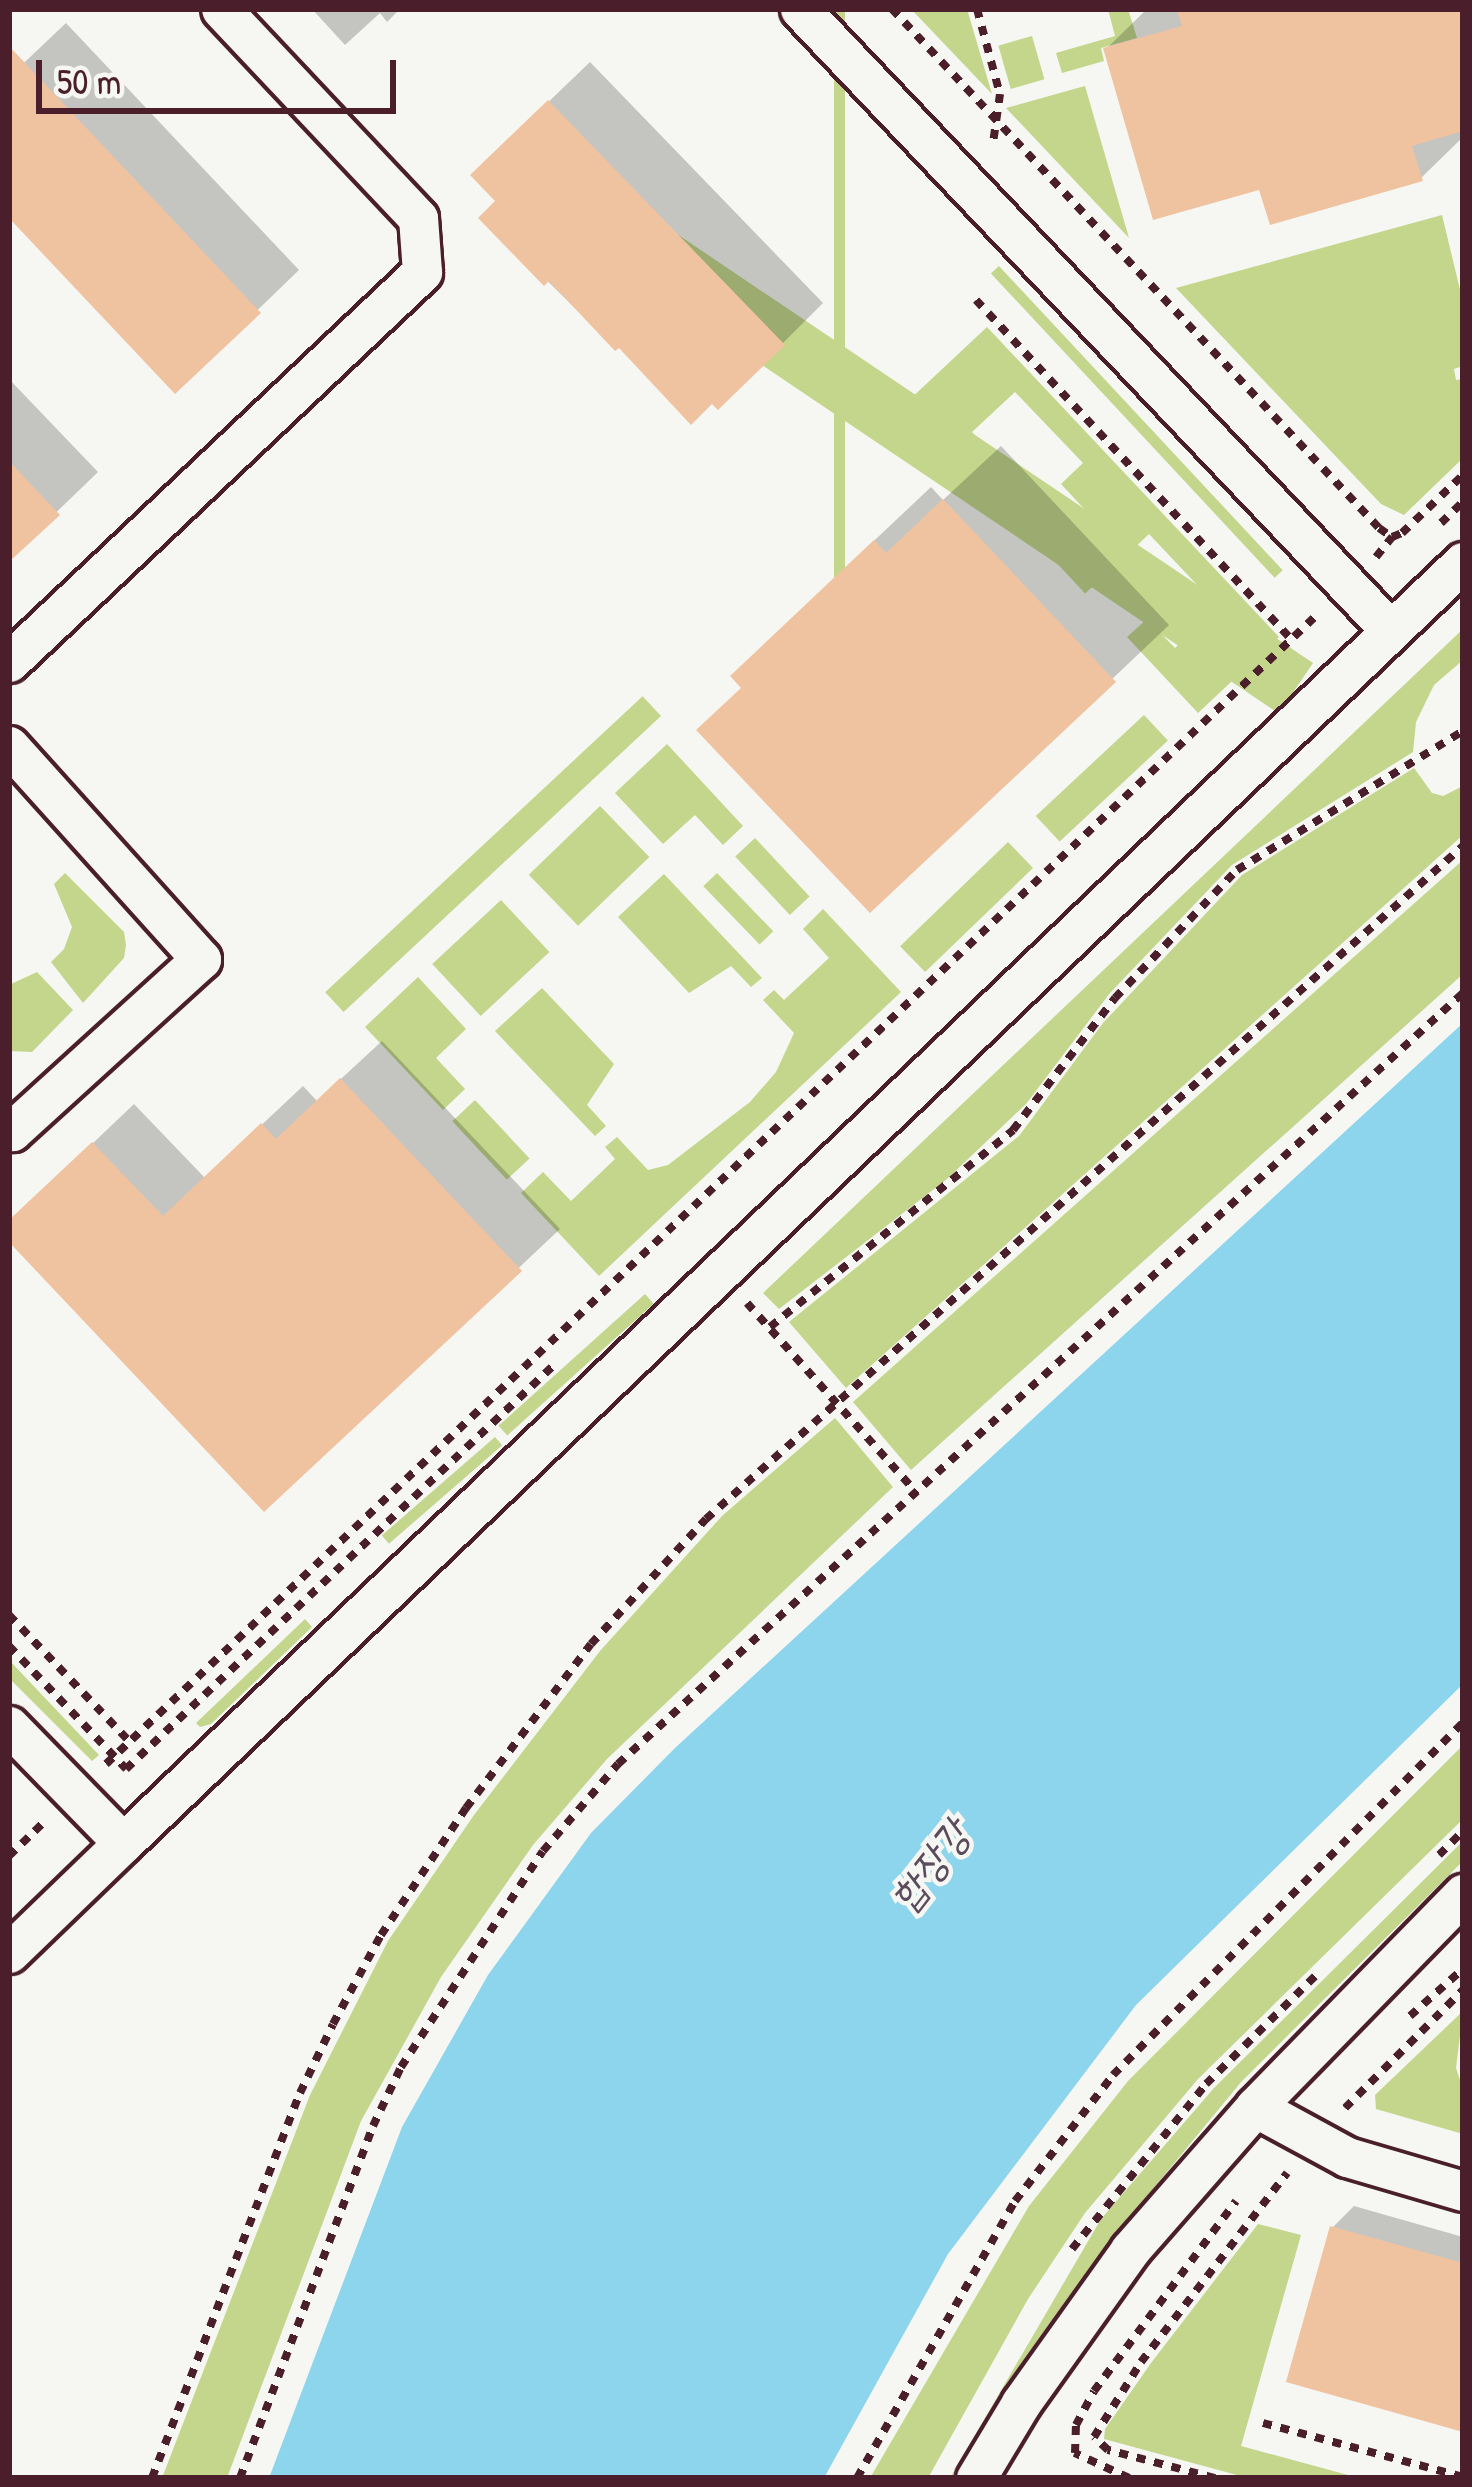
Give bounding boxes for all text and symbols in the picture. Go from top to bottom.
scale bar [42,36,402,110]
text: 50 m [57,56,121,105]
water label: 합장강 [878,1810,980,1920]

